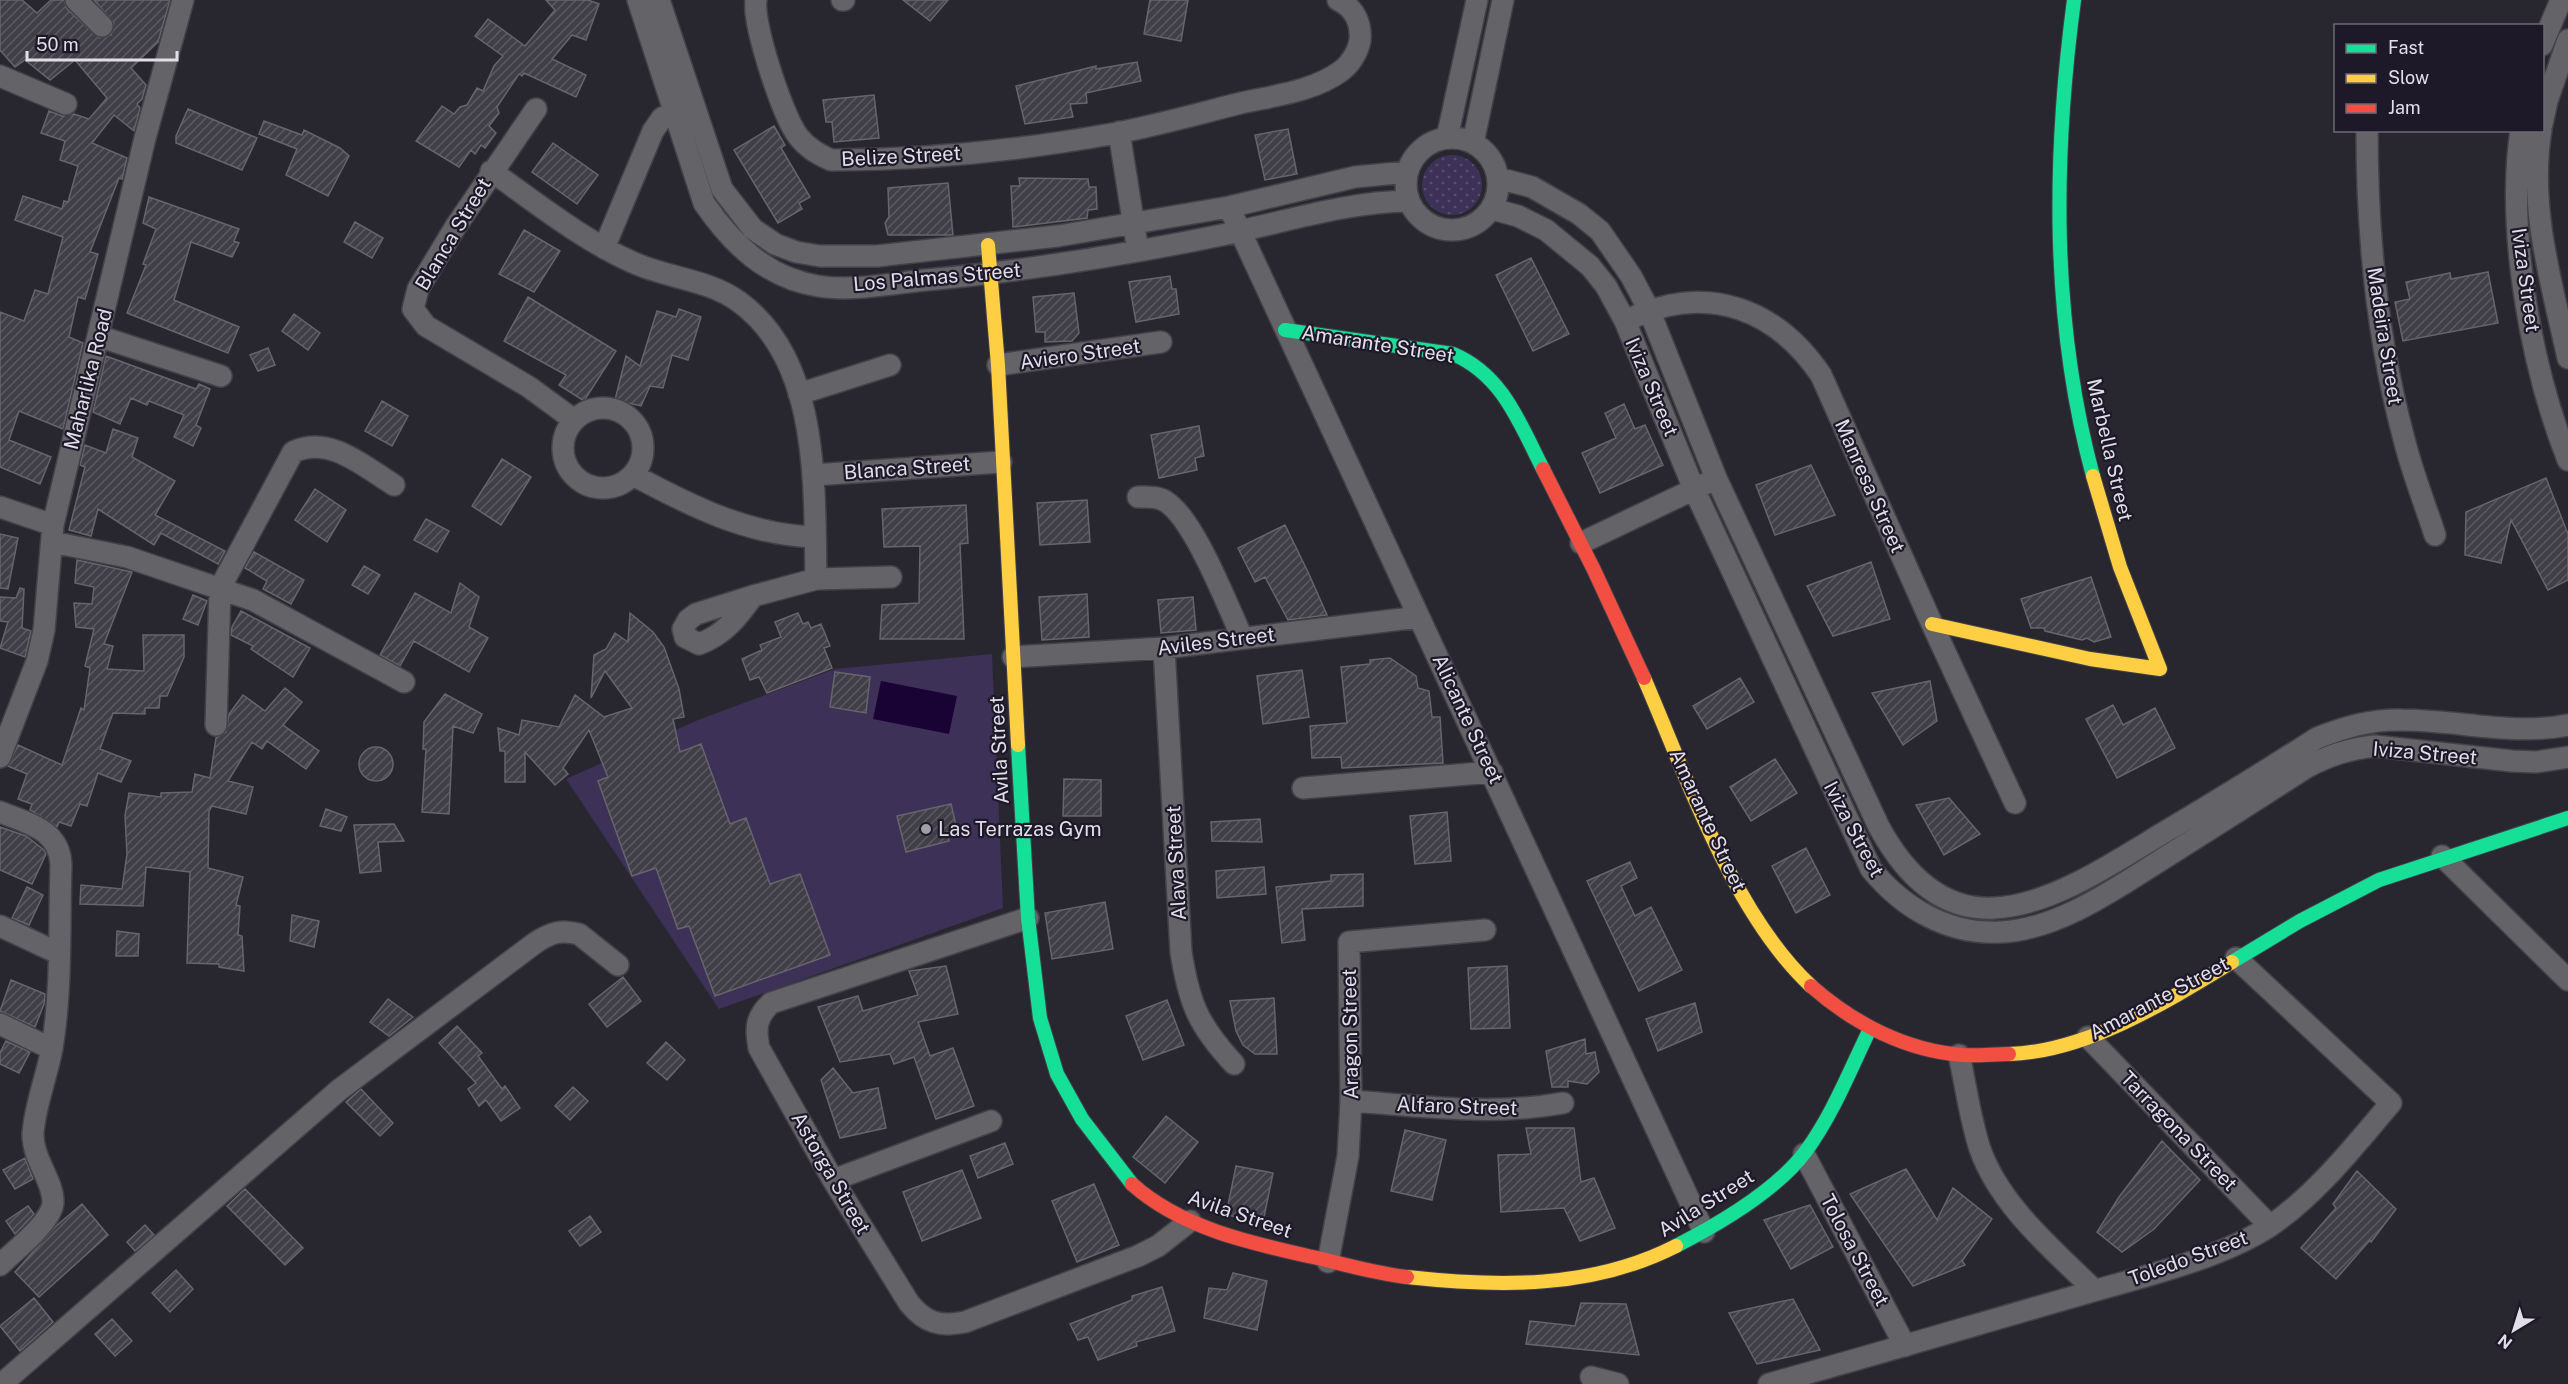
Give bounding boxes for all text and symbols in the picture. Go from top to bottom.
scale bar [27,24,177,62]
legend [2334,24,2544,132]
text: 50 m [36,34,79,55]
text: Fast [2388,37,2424,58]
text: Slow [2388,67,2429,88]
text: Jam [2388,97,2421,118]
street label: Belize Street [841,141,961,171]
street label: Blanca Street [410,173,496,295]
street label: Iviza Street [2507,226,2545,334]
street label: Los Palmas Street [852,258,1022,296]
street label: Madeira Street [2362,266,2408,406]
street label: Maharlika Road [59,306,117,452]
street label: Amarante Street [1300,320,1456,368]
street label: Aviero Street [1018,334,1142,374]
street label: Iviza Street [1620,334,1684,440]
street label: Marbella Street [2082,376,2138,524]
street label: Manresa Street [1830,415,1910,557]
street label: Blanca Street [843,452,971,484]
street label: Aviles Street [1156,622,1276,660]
street label: Alicante Street [1428,650,1508,788]
street label: Avila Street [984,695,1014,805]
street label: Iviza Street [2372,736,2478,770]
street label: Amarante Street [1665,745,1751,895]
street label: Iviza Street [1819,777,1889,881]
street label: Alava Street [1161,805,1191,921]
place label: Las Terrazas Gym [938,817,1101,841]
marker: Las Terrazas Gym [919,822,933,836]
street label: Amarante Street [2085,951,2233,1045]
street label: Aragon Street [1337,968,1363,1100]
street label: Tarragona Street [2116,1066,2242,1196]
street label: Alfaro Street [1396,1092,1518,1120]
street label: Astorga Street [786,1108,876,1238]
street label: Avila Street [1654,1164,1758,1242]
street label: Avila Street [1185,1185,1295,1243]
street label: Tolosa Street [1816,1190,1894,1310]
street label: Toledo Street [2125,1225,2251,1291]
north arrow [2484,1300,2544,1360]
text: N [2494,1330,2516,1353]

